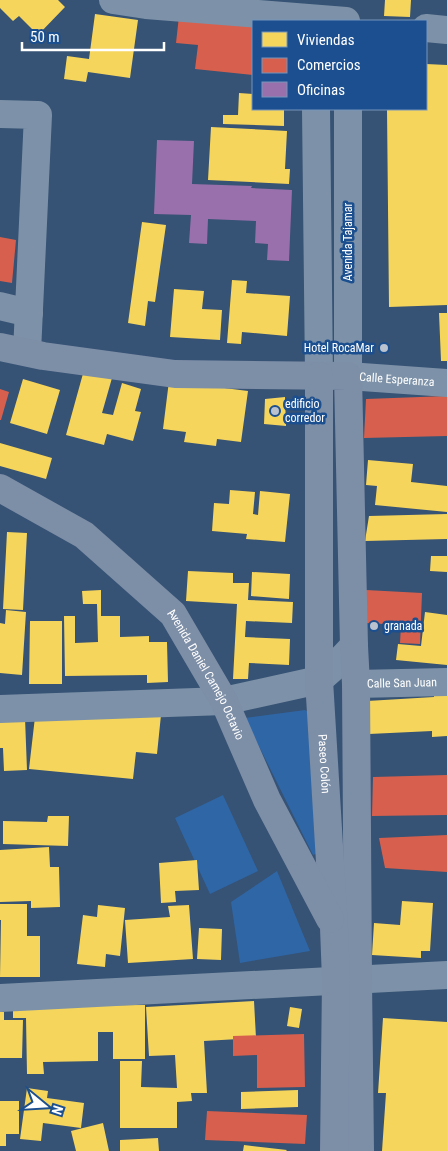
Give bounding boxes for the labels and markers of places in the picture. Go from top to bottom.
place label: Hotel RocaMar [304,341,374,355]
marker: Hotel RocaMar [378,342,390,354]
place label: edificio corredor [285,397,325,425]
marker: edificio corredor [269,405,281,417]
place label: granada [384,619,423,633]
marker: granada [368,620,380,632]

